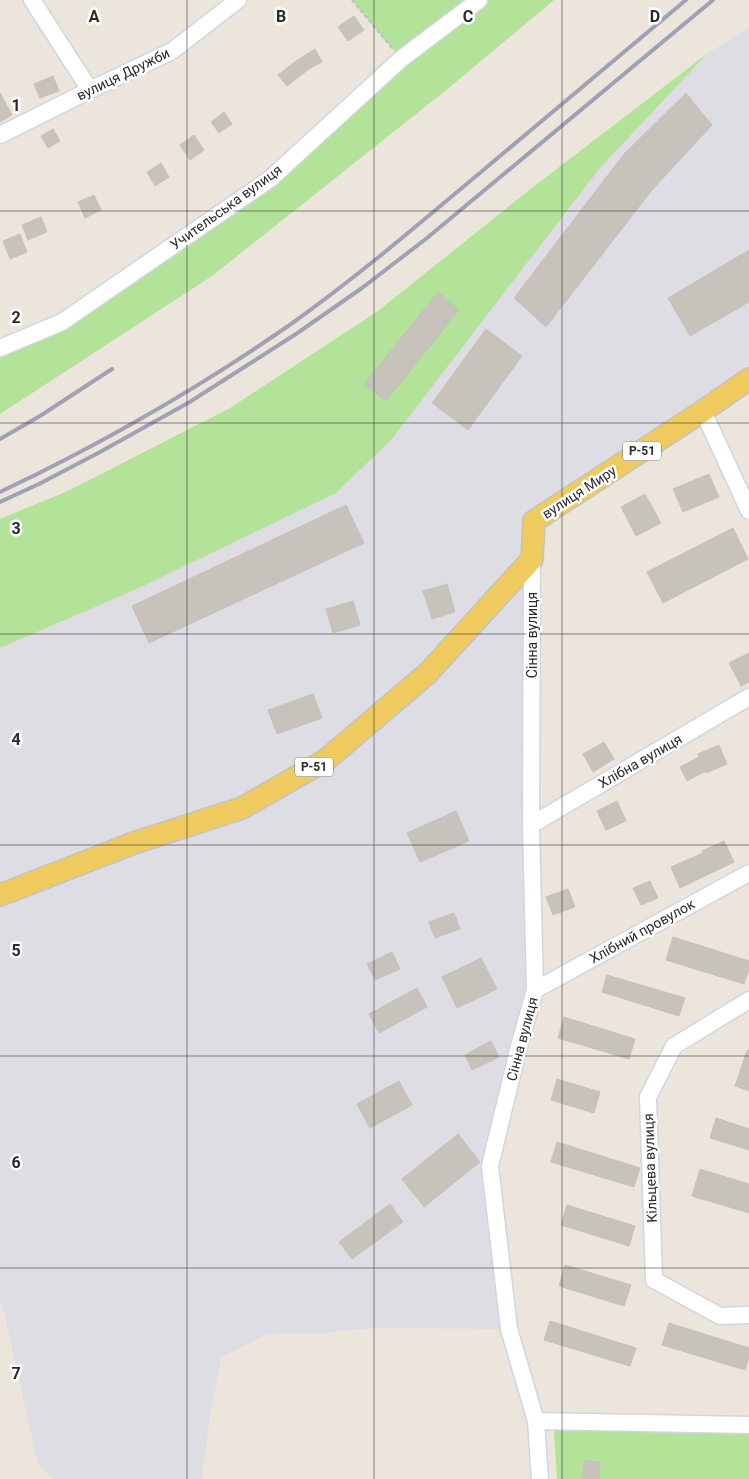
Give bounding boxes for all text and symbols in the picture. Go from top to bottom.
text: A [89,7,100,26]
text: B [276,7,286,26]
text: C [463,7,473,26]
text: D [650,7,660,26]
street label: вулиця Дружби [74,45,172,103]
text: 1 [11,96,21,115]
street label: Учительська вулиця [167,161,285,253]
text: 2 [11,308,21,327]
road number: Р-51 [623,442,661,461]
street label: вулиця Миру [539,462,619,522]
text: 3 [11,519,21,538]
street label: Сінна вулиця [524,592,540,678]
text: 4 [11,730,21,749]
street label: Хлібна вулиця [595,731,685,791]
road number: Р-51 [295,758,333,776]
street label: Хлібний провулок [587,895,698,966]
text: 5 [11,941,21,960]
street label: Сінна вулиця [503,995,541,1083]
street label: Кільцева вулиця [640,1113,660,1223]
text: 6 [11,1153,21,1172]
text: 7 [11,1364,21,1383]

